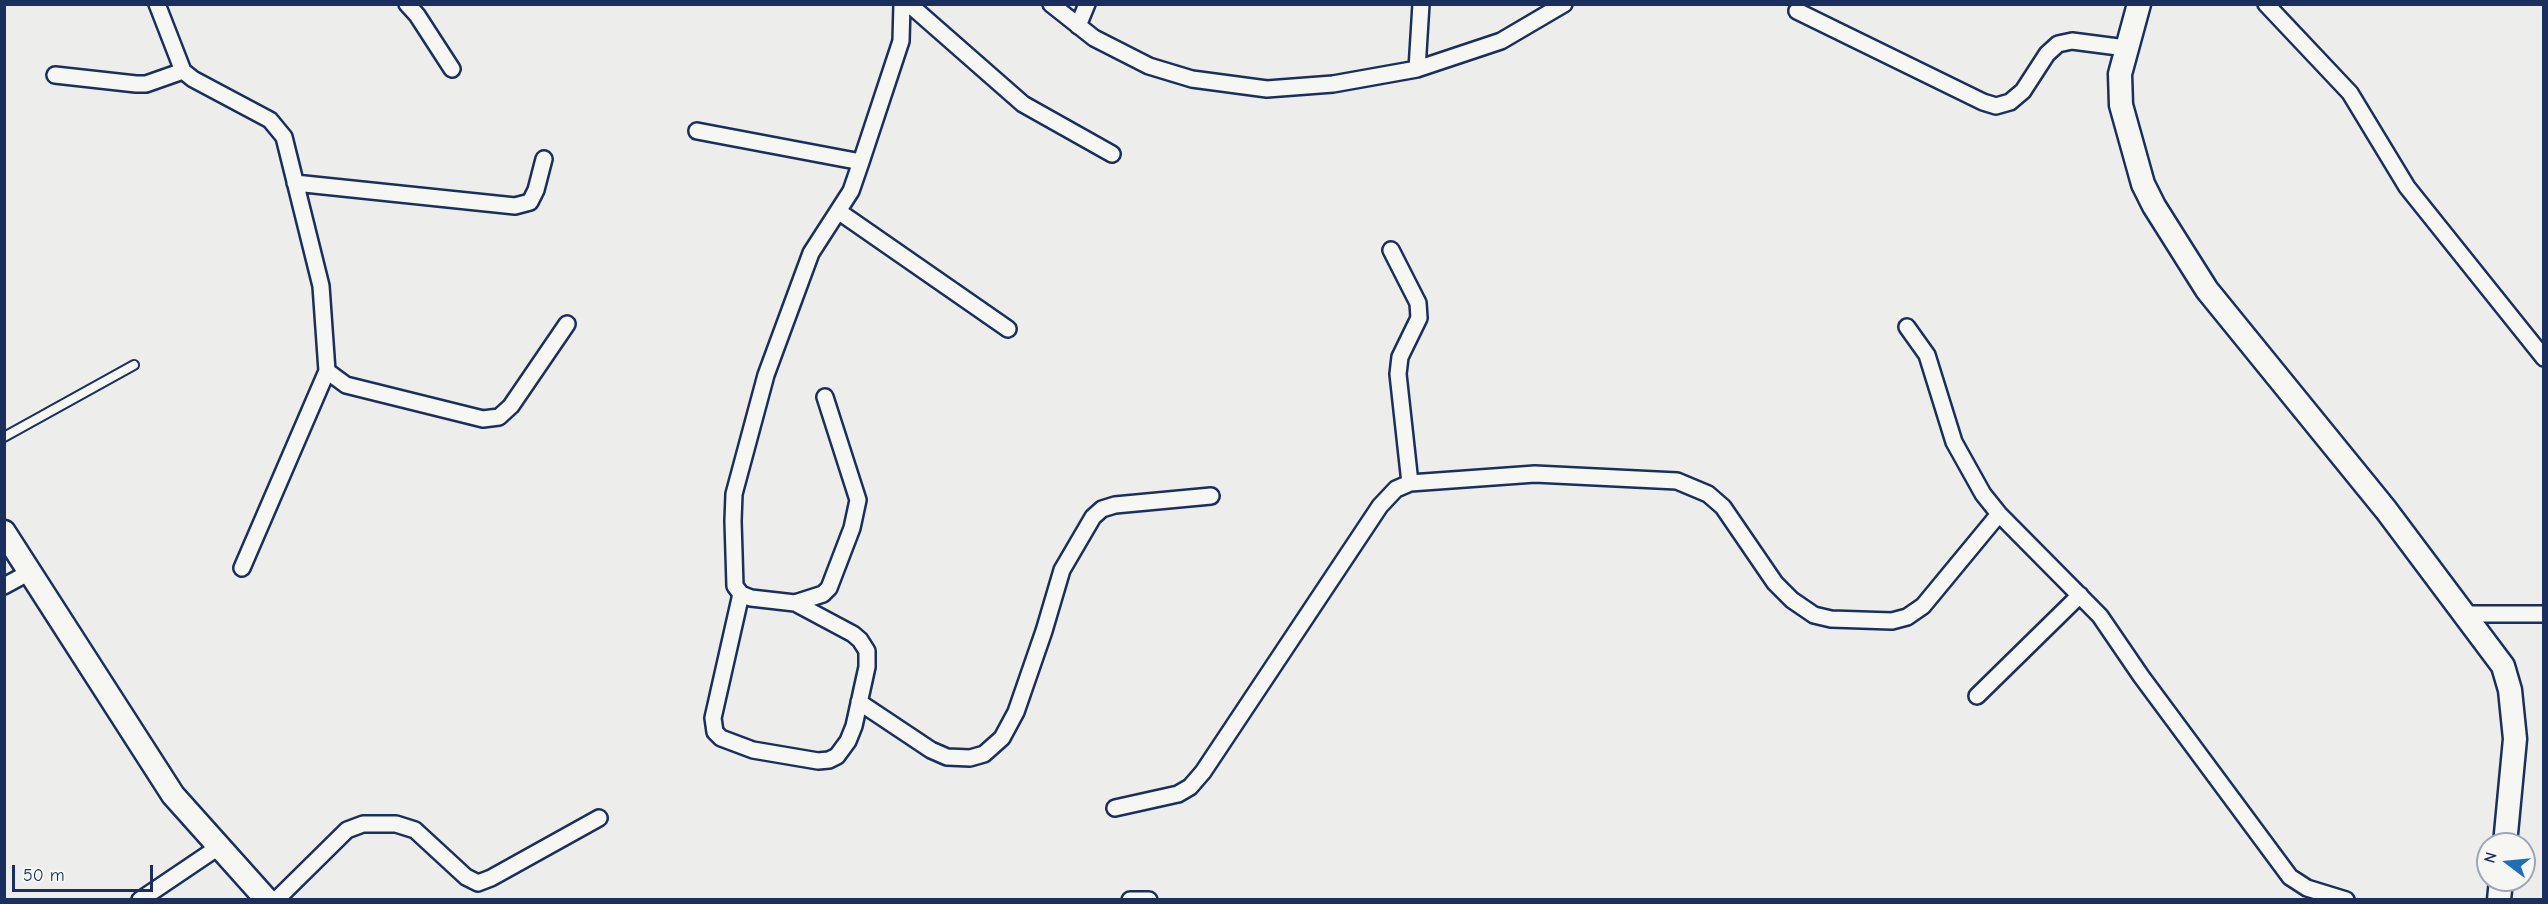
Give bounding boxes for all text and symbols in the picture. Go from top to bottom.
north arrow [2476,832,2536,892]
text: N [2481,850,2501,865]
scale bar [15,853,156,891]
text: 50 m [23,865,65,886]

